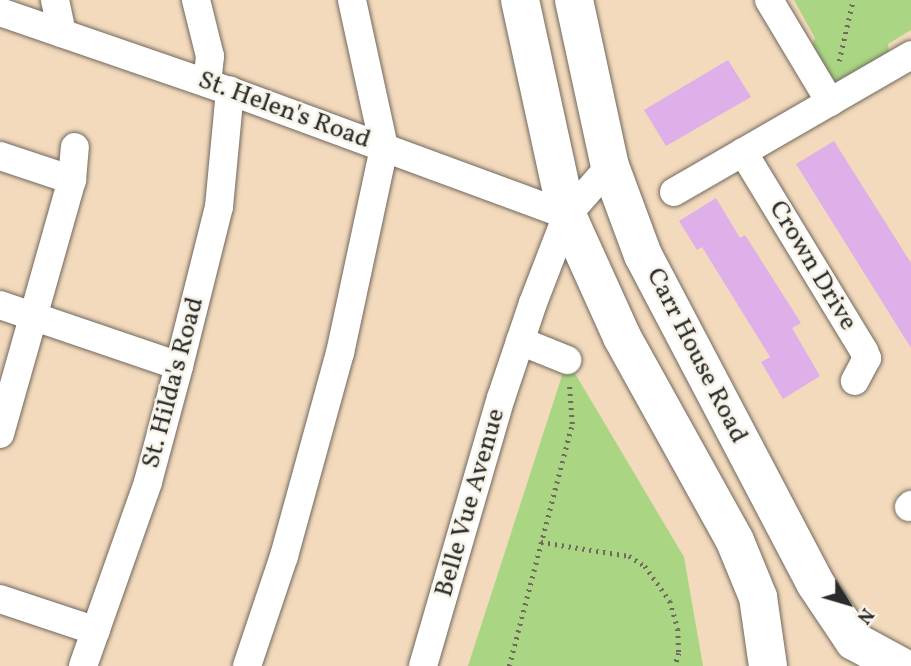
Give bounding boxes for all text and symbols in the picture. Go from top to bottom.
street label: St. Helen's Road [194,65,374,157]
street label: Crown Drive [761,195,863,337]
street label: Carr House Road [638,263,754,449]
street label: St. Hilda's Road [136,294,212,472]
street label: Belle Vue Avenue [429,405,513,601]
north arrow [813,568,883,638]
text: N [850,602,879,629]

